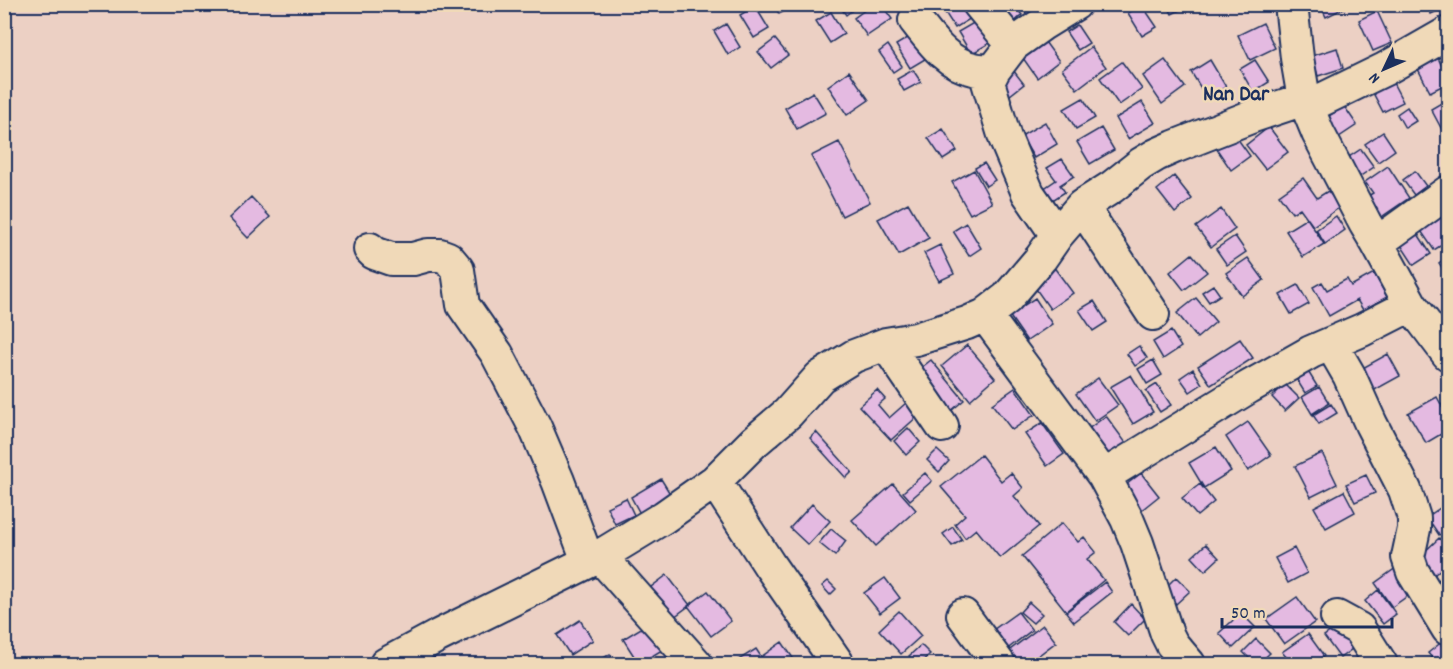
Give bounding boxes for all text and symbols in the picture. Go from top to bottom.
north arrow [1354,39,1414,99]
text: N [1364,67,1386,89]
district label: Nan Dar [1203,80,1270,111]
scale bar [1222,591,1392,629]
text: 50 m [1231,602,1266,627]

